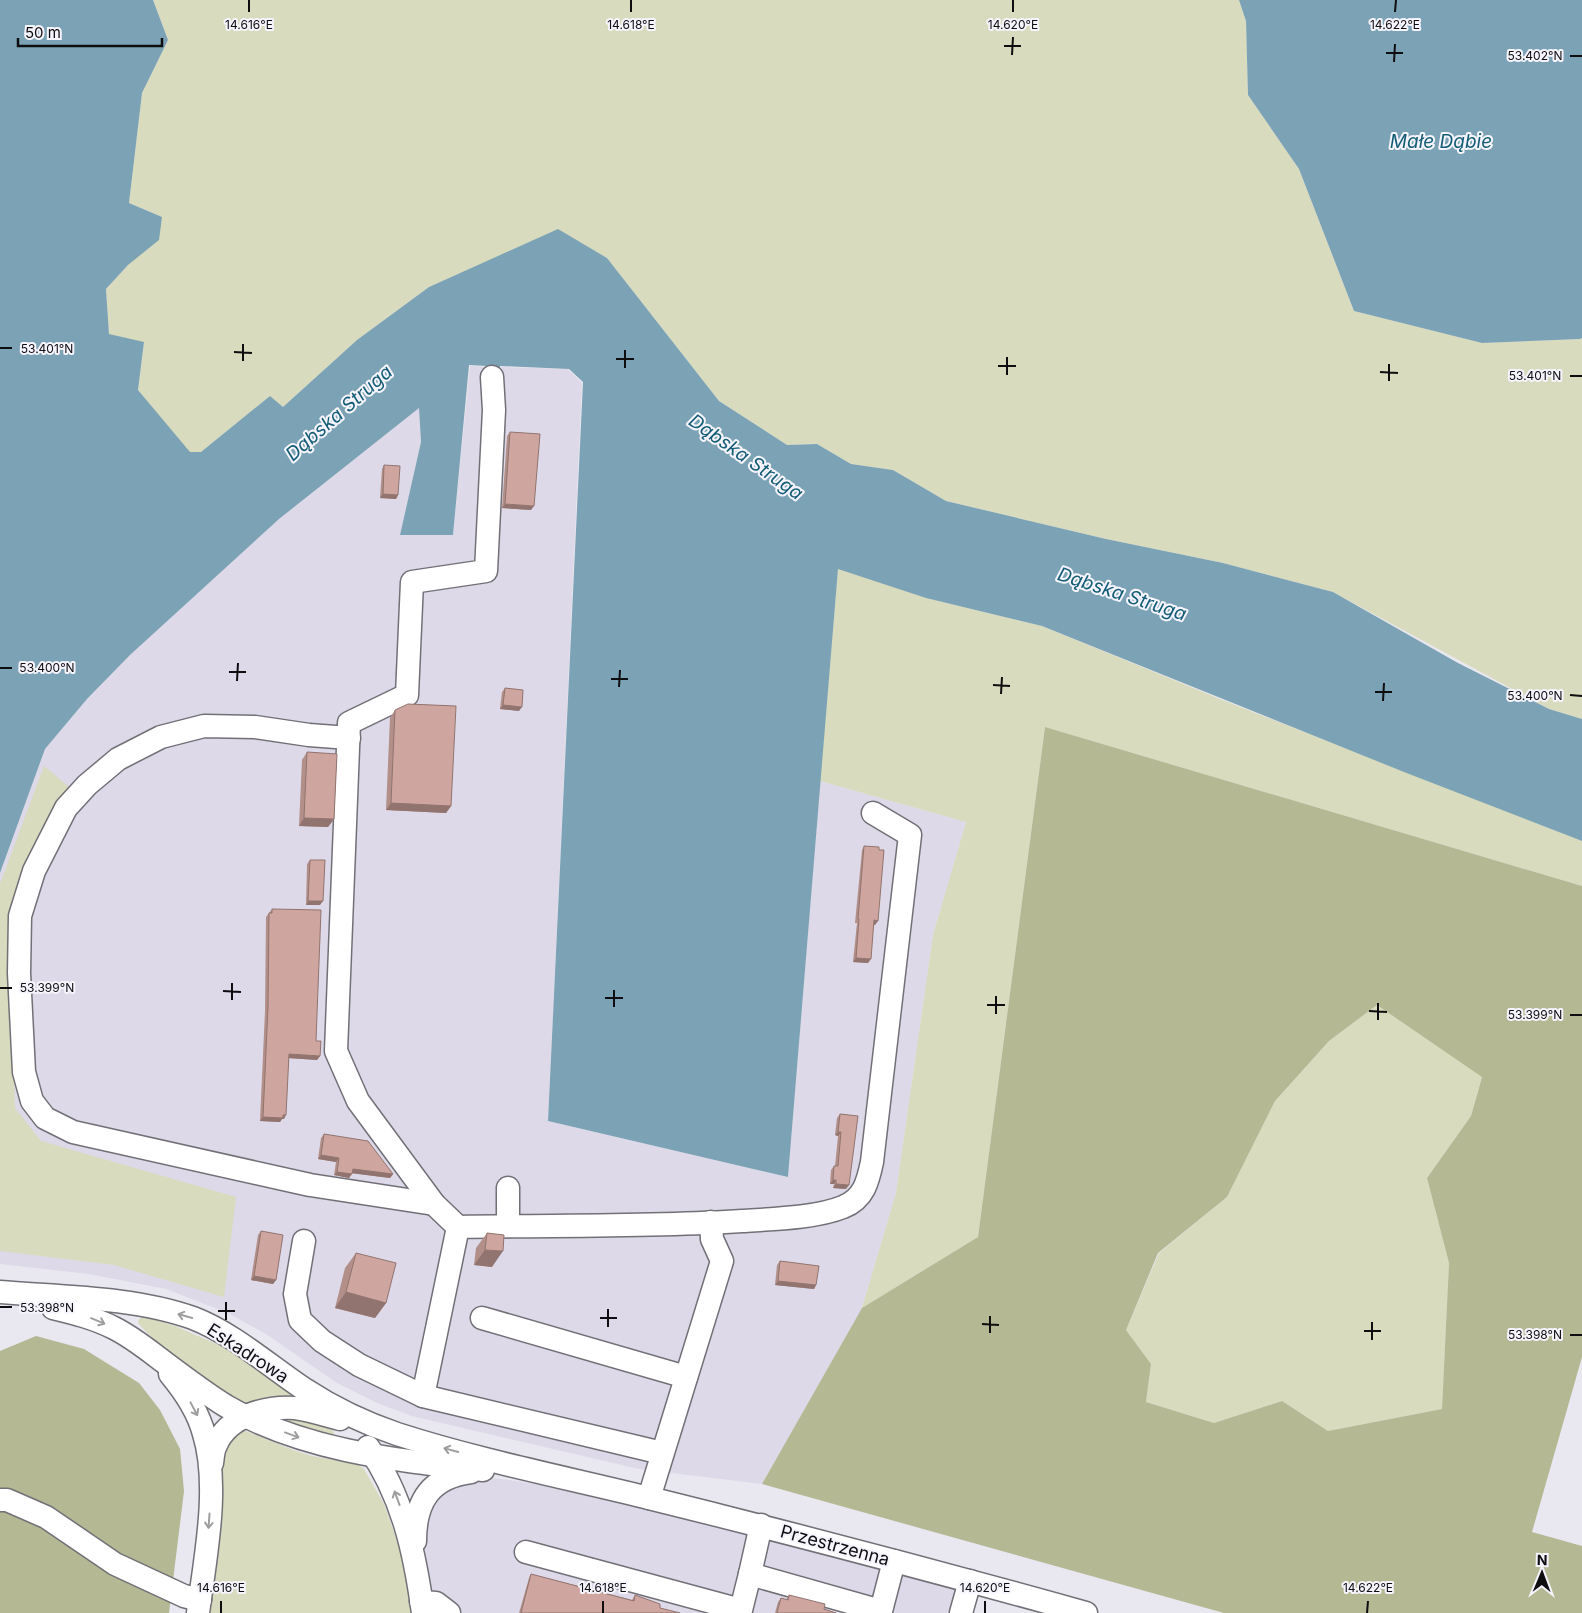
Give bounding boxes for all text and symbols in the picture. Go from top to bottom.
scale bar [18,15,161,47]
text: 14.616°E [225,17,273,32]
text: 14.618°E [607,17,655,32]
text: 14.620°E [988,17,1038,32]
text: 14.622°E [1370,17,1420,32]
text: 50 m [25,23,61,42]
text: 53.402°N [1507,48,1563,63]
water label: Małe Dąbie [1390,130,1492,153]
text: 53.401°N [21,341,73,356]
water label: Dąbska Struga [281,360,397,466]
text: 53.401°N [1509,368,1561,383]
water label: Dąbska Struga [684,409,808,505]
water label: Dąbska Struga [1055,562,1190,626]
text: 53.400°N [19,660,75,675]
text: 53.400°N [1507,688,1563,703]
text: 53.399°N [20,980,74,995]
text: 53.399°N [1508,1007,1562,1022]
text: 53.398°N [20,1300,74,1315]
one-way arrow [178,1311,194,1321]
one-way arrow [90,1317,105,1327]
street label: Eskadrowa [203,1319,293,1387]
text: 53.398°N [1508,1327,1562,1342]
one-way arrow [189,1402,199,1417]
one-way arrow [284,1431,299,1440]
one-way arrow [443,1444,459,1454]
one-way arrow [392,1491,401,1507]
one-way arrow [205,1512,214,1528]
street label: Przestrzenna [778,1520,892,1570]
north arrow [1517,1548,1567,1598]
text: N [1537,1551,1548,1568]
text: 14.616°E [197,1580,245,1595]
text: 14.618°E [579,1580,627,1595]
text: 14.620°E [960,1580,1010,1595]
text: 14.622°E [1343,1580,1393,1595]

